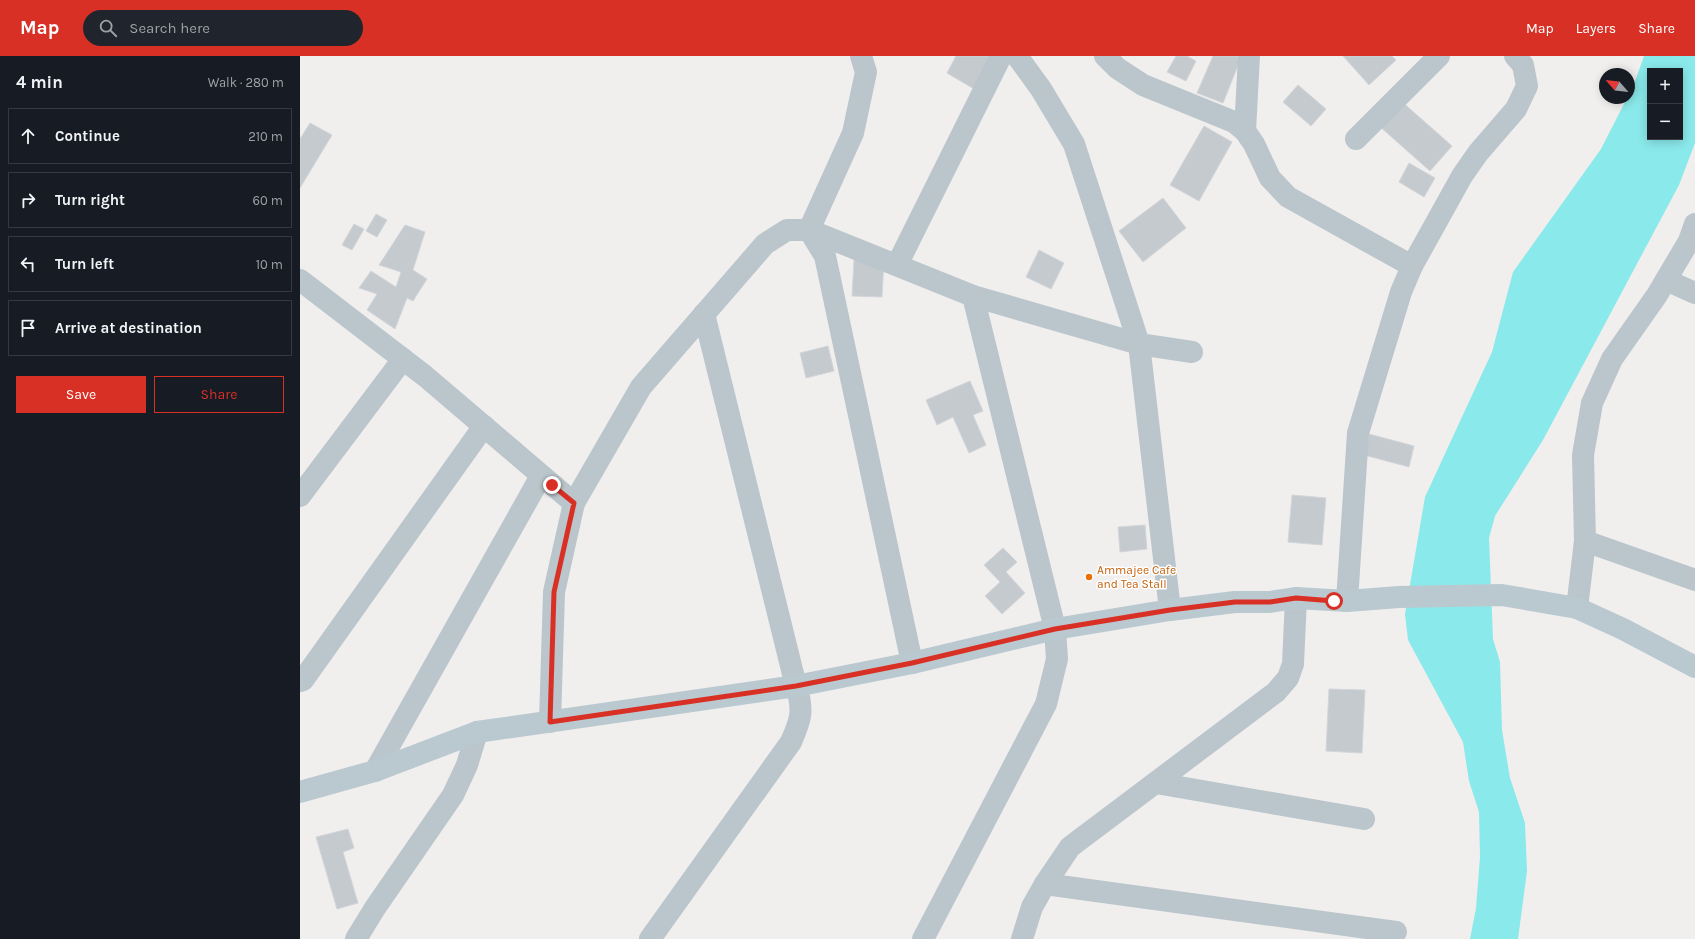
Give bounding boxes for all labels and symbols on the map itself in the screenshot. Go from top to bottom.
north arrow [1599,68,1635,104]
route end [543,476,561,494]
place label: Ammajee Cafe and Tea Stall [1097,563,1176,591]
marker: Ammajee Cafe and Tea Stall [1084,572,1094,582]
route start [1325,592,1343,610]

